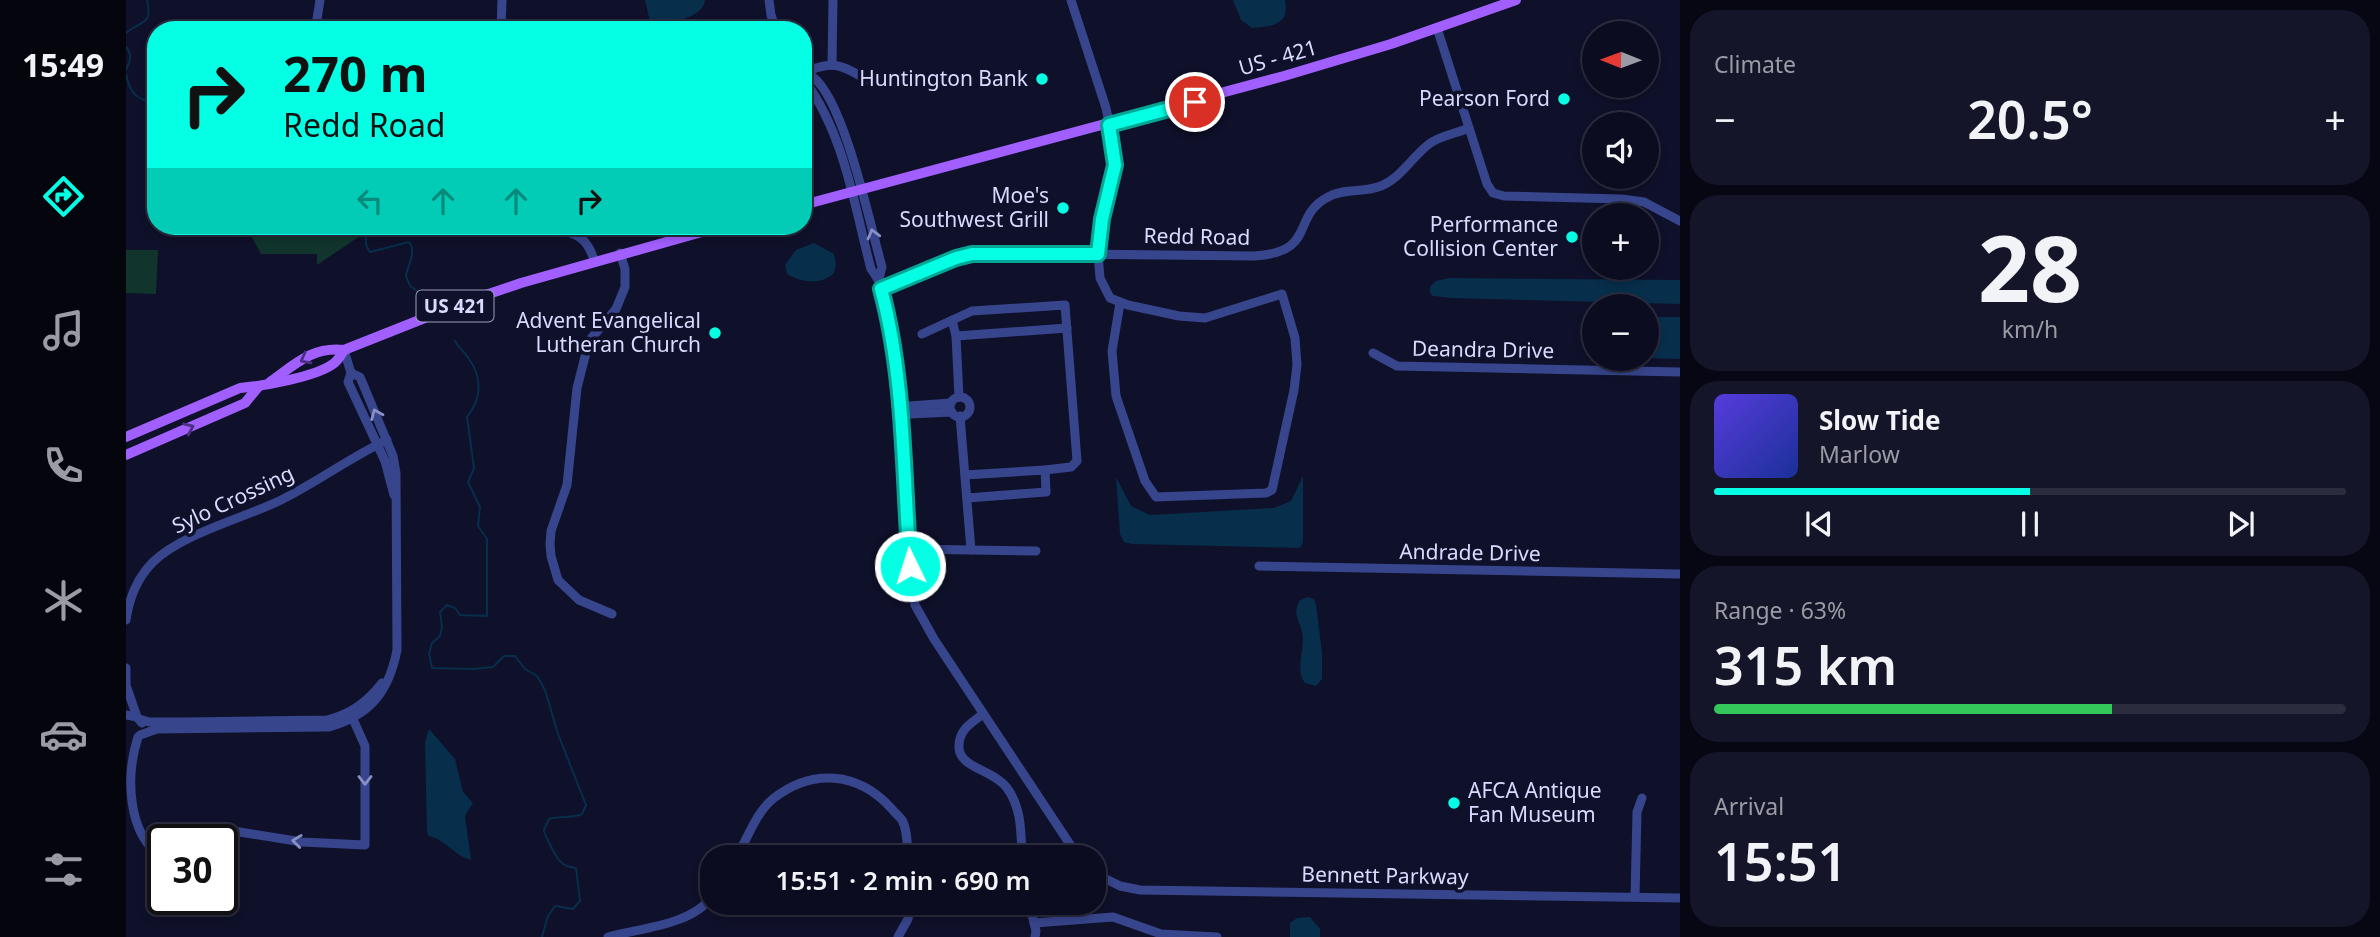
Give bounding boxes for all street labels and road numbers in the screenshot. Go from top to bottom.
street label: US - 421 [1235,32,1320,82]
street label: Redd Road [1143,221,1251,251]
road number: US 421 [416,290,494,322]
street label: Deandra Drive [1412,334,1554,364]
street label: Sylo Crossing [167,459,298,540]
street label: Andrade Drive [1399,537,1541,567]
street label: Bennett Parkway [1301,860,1469,890]

